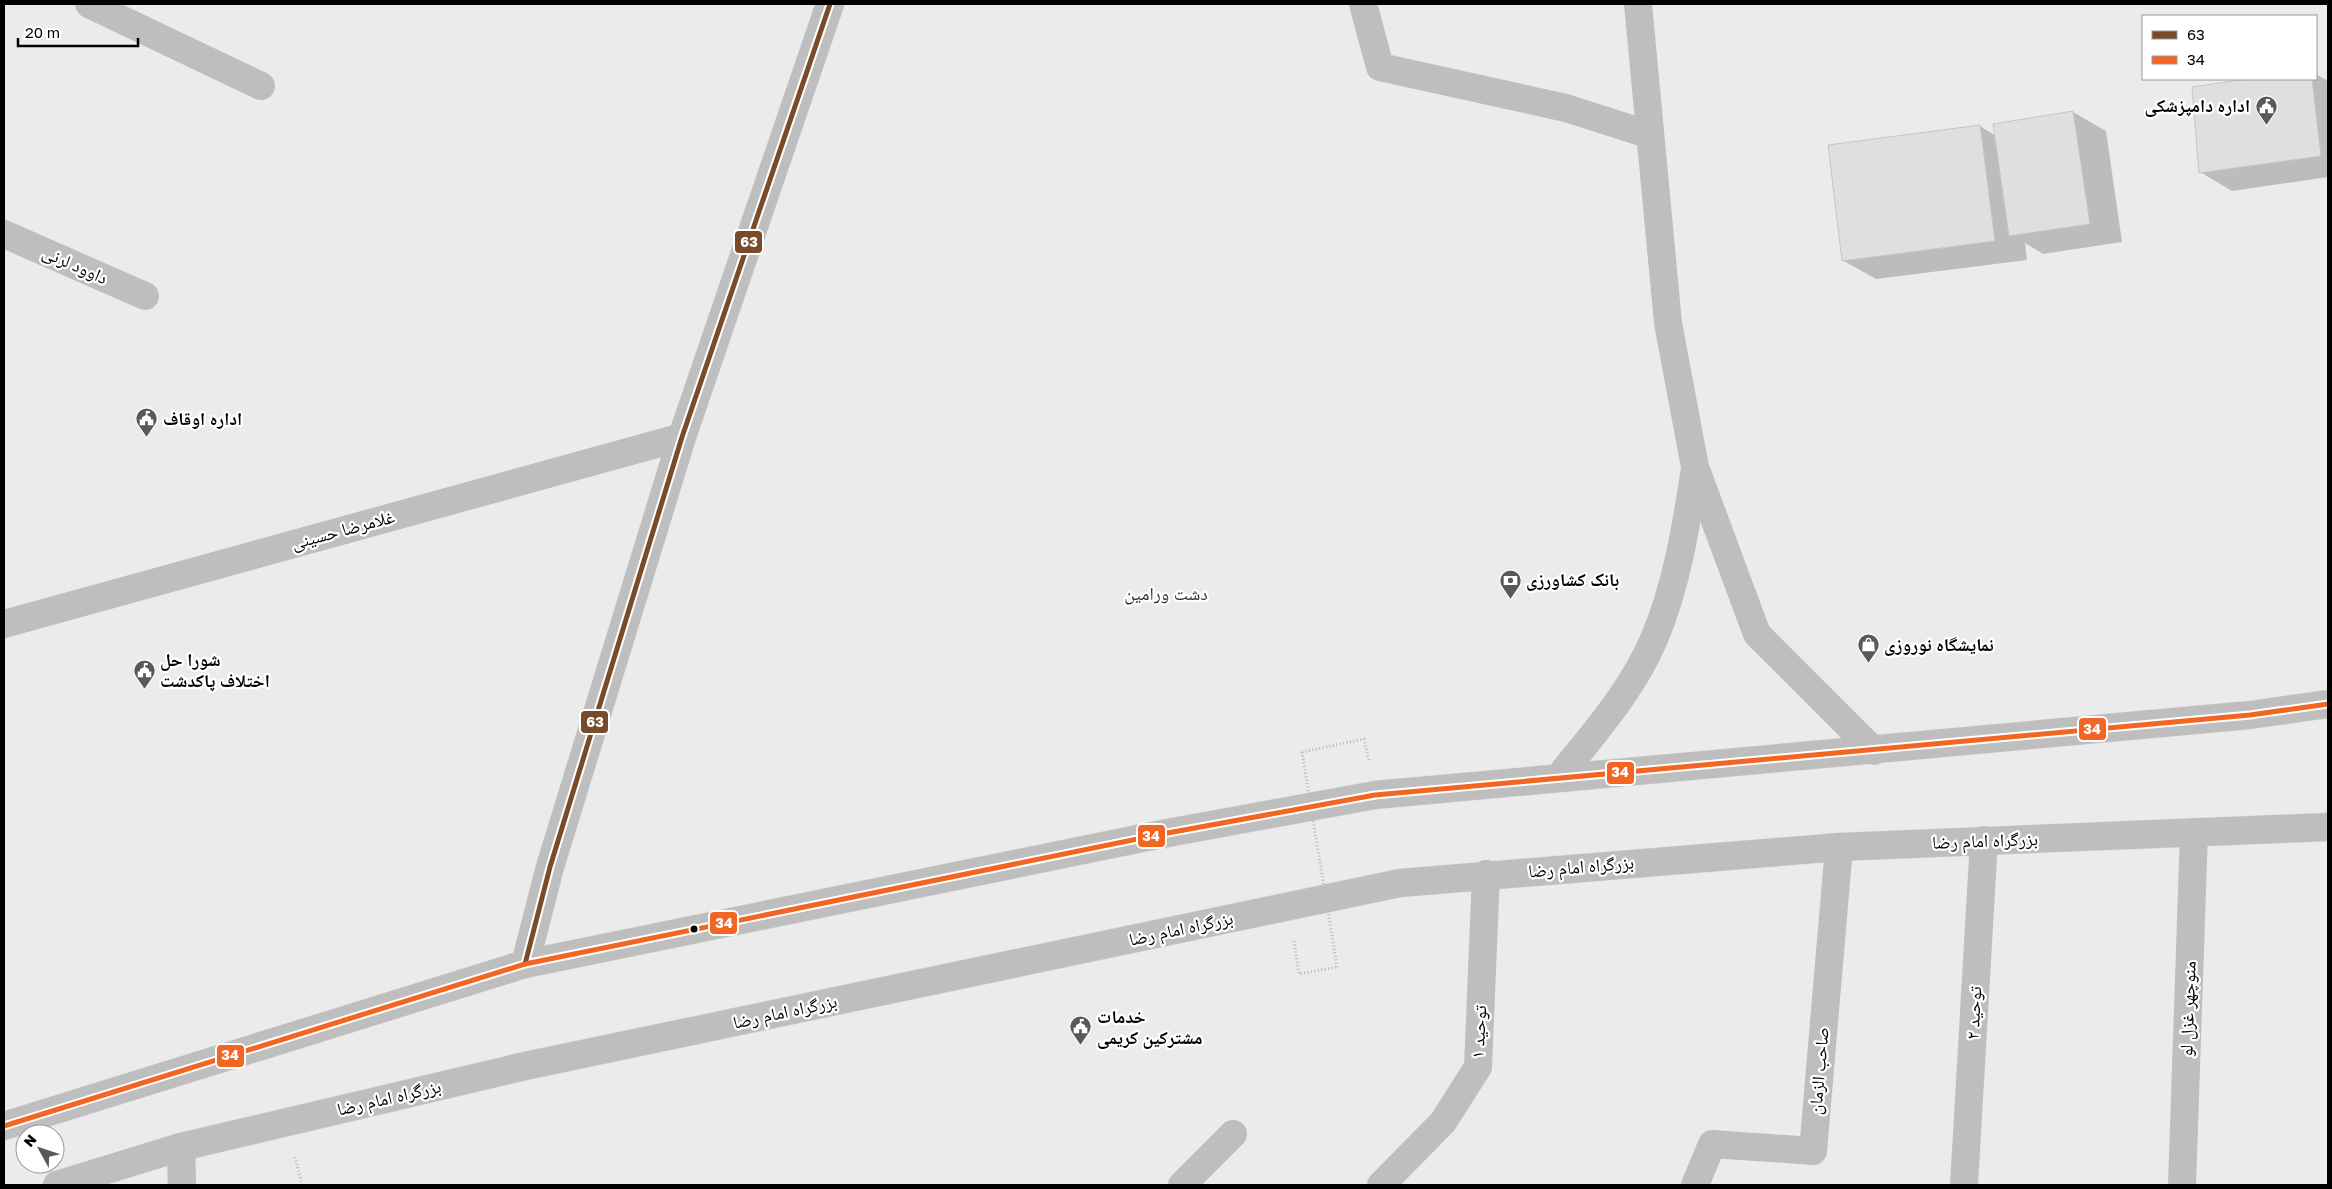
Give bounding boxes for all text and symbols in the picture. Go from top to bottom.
scale bar [18,15,138,47]
legend [2142,15,2317,80]
text: 20 m [25,23,60,41]
text: 63 [2187,25,2205,43]
text: 34 [2187,50,2205,68]
place label: اداره دامپزشکی [2145,94,2250,117]
public building icon: اداره دامپزشکی [2254,94,2278,125]
line badge: 63 [734,230,763,254]
text: 63 [740,233,758,250]
street label: داوود لرنی [39,240,111,289]
public building icon: اداره اوقاف [135,407,159,438]
place label: اداره اوقاف [163,407,242,429]
street label: غلامرضا حسینی [289,505,397,554]
bank icon: بانک کشاورزی [1498,568,1522,599]
place label: بانک کشاورزی [1526,568,1619,591]
park label: دشت ورامین [1124,582,1208,605]
shop icon: نمایشگاه نوروزی [1856,633,1880,664]
place label: نمایشگاه نوروزی [1884,633,1994,656]
place label: شورا حل اختلاف پاکدشت [160,648,270,692]
public building icon: شورا حل اختلاف پاکدشت [132,658,156,689]
line badge: 63 [580,710,609,734]
text: 63 [586,713,604,730]
line badge: 34 [2078,717,2107,741]
text: 34 [2083,720,2101,737]
line badge: 34 [1606,761,1635,785]
text: 34 [1611,763,1629,780]
line badge: 34 [1137,824,1166,848]
text: 34 [1142,827,1160,844]
street label: بزرگراه امام رضا [1932,827,2038,855]
street label: بزرگراه امام رضا [1527,850,1635,884]
street label: بزرگراه امام رضا [1127,906,1235,952]
line badge: 34 [709,911,738,935]
text: 34 [715,914,733,931]
unlabelled marker [689,924,699,934]
street label: منوچهر غزل لو [2174,961,2201,1057]
street label: توحید ۲ [1961,986,1986,1040]
street label: بزرگراه امام رضا [731,989,839,1035]
place label: خدمات مشترکین کریمی [1097,1005,1203,1049]
street label: توحید ۱ [1466,1005,1491,1059]
public building icon: خدمات مشترکین کریمی [1069,1015,1093,1046]
street label: صاحب الزمان [1803,1026,1834,1116]
line badge: 34 [216,1044,245,1068]
text: 34 [221,1046,239,1063]
street label: بزرگراه امام رضا [335,1074,443,1122]
north arrow [15,1124,65,1174]
text: N [20,1131,40,1150]

